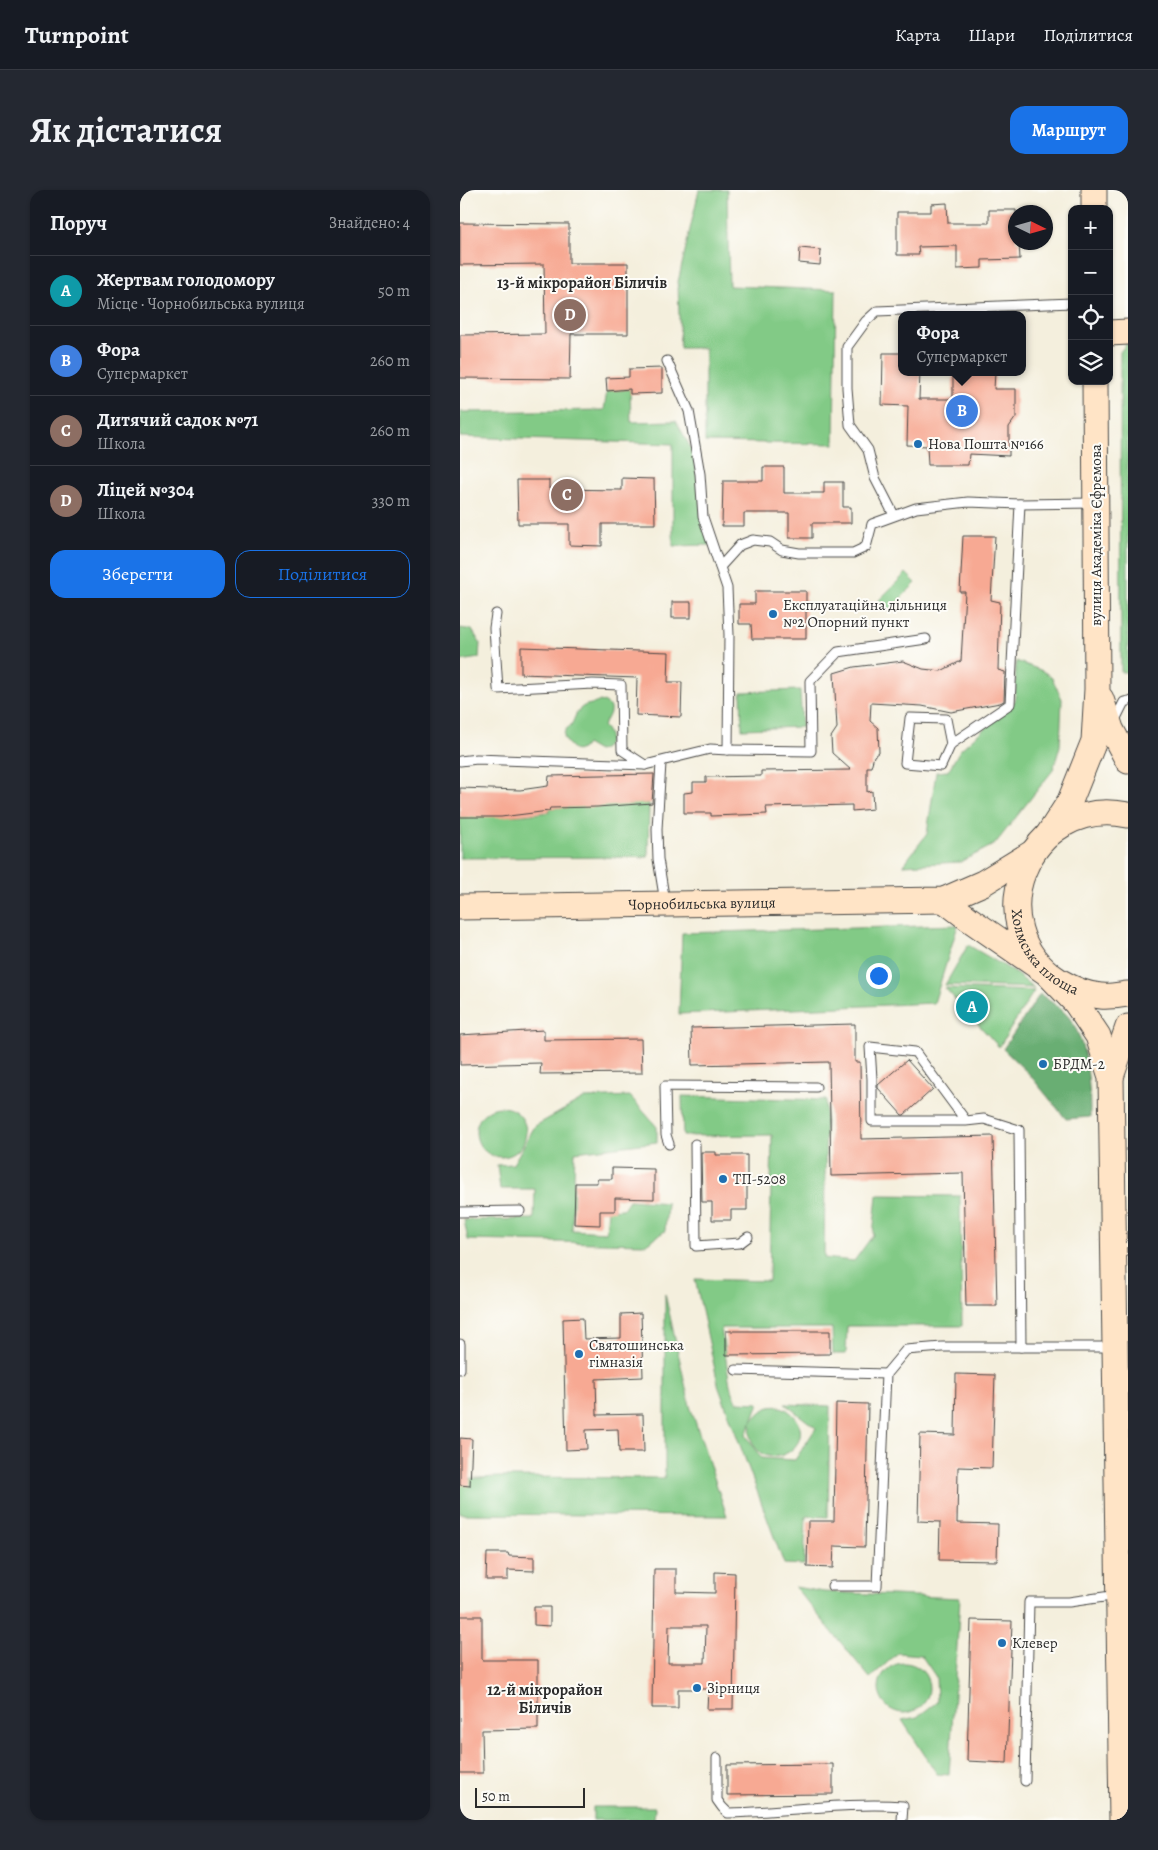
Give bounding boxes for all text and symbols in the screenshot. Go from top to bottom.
text: Turnpoint [25,19,129,51]
text: Карта [895,23,940,47]
text: Шари [968,23,1015,47]
text: Поділитися [1043,23,1133,47]
text: Як дістатися [30,106,222,154]
button: Маршрут [1010,106,1128,154]
north arrow [1008,205,1053,250]
map controls [1068,205,1113,385]
button: + [1068,205,1113,250]
text: Поруч [50,209,107,237]
text: Знайдено: 4 [329,212,410,234]
button: − [1068,250,1113,295]
text: Жертвам голодомору [97,267,275,293]
district label: 13-й мікрорайон Біличів [497,272,667,294]
text: A [61,280,71,302]
text: 50 m [378,280,410,302]
text: Місце · Чорнобильська вулиця [97,293,305,315]
button: locate [1068,295,1113,340]
pin: D [554,296,586,334]
popup [898,311,1026,376]
text: Фора [917,320,960,346]
text: Фора [97,337,140,363]
button: layers [1068,340,1113,385]
text: Супермаркет [917,346,1007,368]
text: B [61,350,71,372]
text: 260 m [370,350,410,372]
text: Супермаркет [97,363,188,385]
pin: B [946,392,978,430]
text: Дитячий садок №71 [97,407,258,433]
text: C [61,420,71,442]
text: 260 m [370,420,410,442]
text: Школа [97,433,145,455]
place label: Нова Пошта №166 [928,434,1044,454]
marker: Нова Пошта №166 [912,438,924,450]
street label: вулиця Академіка Єфремова [1086,444,1106,626]
pin: C [551,476,583,514]
text: Ліцей №304 [97,477,195,503]
text: D [60,490,72,512]
text: 330 m [372,490,410,512]
text: Школа [97,503,145,525]
button: Зберегти [50,550,225,598]
button: Поділитися [235,550,410,598]
place label: Експлуатаційна дільниця №2 Опорний пункт [783,595,947,632]
marker: Експлуатаційна дільниця №2 Опорний пункт [767,608,779,620]
street label: Чорнобильська вулиця [628,892,776,915]
street label: Холмська площа [1007,908,1082,1000]
your location [866,963,892,989]
pin: A [956,988,988,1026]
place label: БРДМ-2 [1053,1054,1105,1074]
marker: БРДМ-2 [1037,1058,1049,1070]
place label: ТП-5208 [733,1169,786,1189]
marker: ТП-5208 [717,1173,729,1185]
place label: Святошинська гімназія [589,1335,684,1372]
marker: Святошинська гімназія [573,1348,585,1360]
place label: Клевер [1012,1633,1058,1653]
marker: Клевер [996,1637,1008,1649]
place label: Зірниця [707,1678,760,1698]
district label: 12-й мікрорайон Біличів [487,1679,603,1719]
marker: Зірниця [691,1682,703,1694]
scale bar [475,1785,585,1808]
text: 50 m [482,1787,510,1806]

